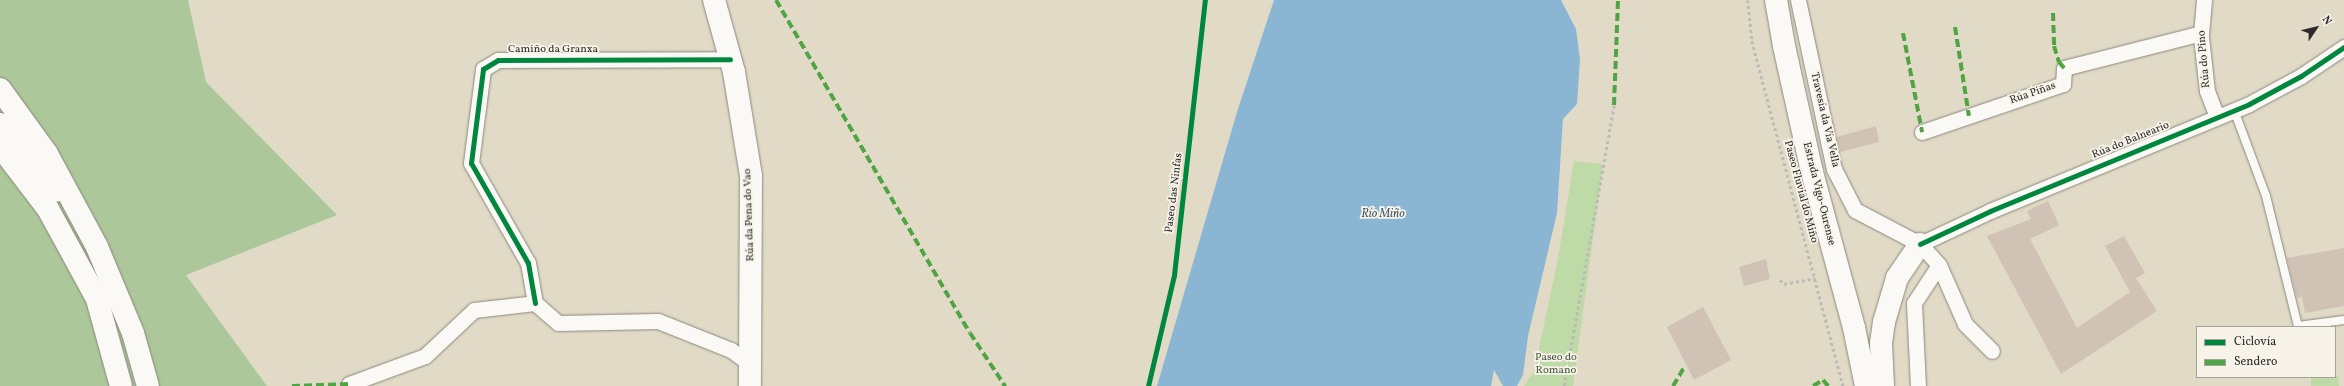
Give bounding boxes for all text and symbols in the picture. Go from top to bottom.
north arrow [2296,8,2336,48]
text: N [2318,13,2335,28]
street label: Rúa do Pino [2196,30,2214,88]
street label: Camiño da Granxa [508,43,598,57]
street label: Travesía da Vía Vella [1807,71,1841,169]
street label: Rúa Piñas [2008,80,2058,108]
street label: Rúa do Balneario [2090,119,2172,163]
street label: Paseo Fluvial do Miño [1780,139,1820,245]
street label: Estrada Vigo-Ourense [1799,141,1837,247]
street label: Paseo das Ninfas [1164,152,1186,234]
street label: Rúa da Pena do Vao [742,168,758,262]
water label: Río Miño [1361,208,1405,222]
legend [2196,326,2336,378]
text: Ciclovía [2234,334,2276,350]
park label: Paseo do Romano [1535,352,1577,378]
text: Sendero [2234,354,2277,370]

